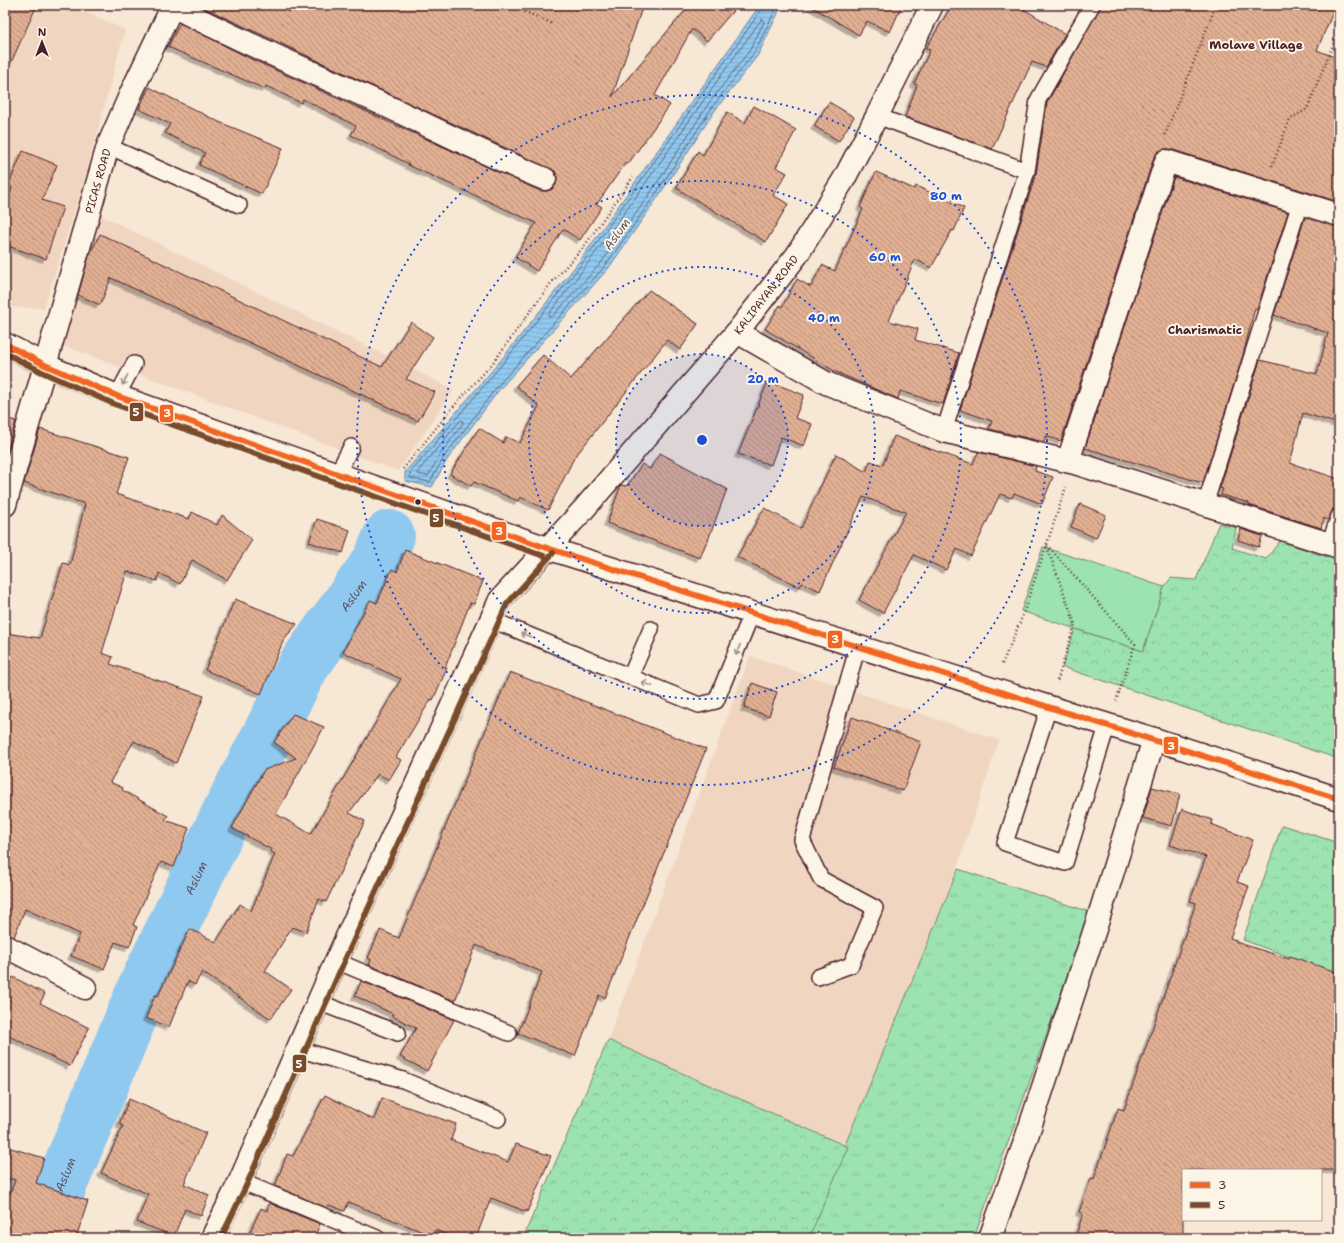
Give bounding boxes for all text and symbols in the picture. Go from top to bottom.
north arrow [22,22,62,62]
text: N [38,25,47,40]
district label: Molave Village [1209,37,1303,53]
street label: PICAS ROAD [82,147,115,215]
text: 80 m [930,188,962,204]
water label: Aslum [600,215,634,253]
text: 60 m [869,249,901,265]
street label: KALIPAYAN ROAD [731,252,802,338]
text: 40 m [808,310,840,326]
district label: Charismatic [1168,322,1242,338]
text: 20 m [747,371,779,387]
one-way arrow [121,374,128,386]
line badge: 5 [129,402,144,422]
line badge: 3 [159,404,174,423]
text: 5 [133,405,140,420]
text: 3 [163,406,171,421]
centre of rings [695,433,709,447]
unlabelled marker [413,497,423,507]
line badge: 5 [429,508,444,528]
text: 5 [433,511,440,526]
line badge: 3 [491,521,507,541]
text: 3 [495,524,503,539]
water label: Aslum [337,577,371,615]
one-way arrow [521,630,533,638]
line badge: 3 [827,630,843,649]
text: 3 [831,632,839,647]
one-way arrow [733,643,741,655]
one-way arrow [641,679,653,687]
line badge: 3 [1163,736,1179,755]
text: 3 [1167,739,1175,754]
water label: Aslum [181,858,211,897]
line badge: 5 [292,1054,307,1073]
text: 5 [296,1057,303,1072]
water label: Aslum [51,1155,80,1194]
legend [1182,1169,1322,1221]
text: 3 [1218,1177,1226,1193]
text: 5 [1218,1197,1225,1213]

